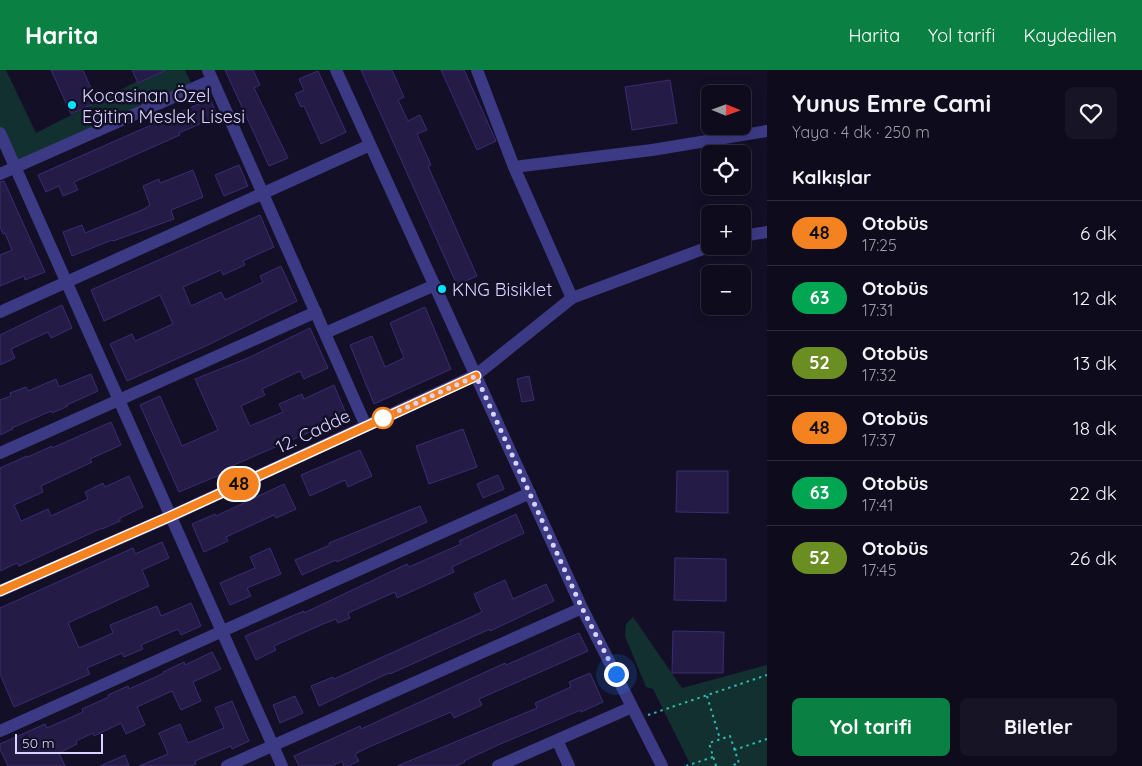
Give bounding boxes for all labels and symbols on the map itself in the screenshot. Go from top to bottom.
place label: Kocasinan Özel Eğitim Meslek Lisesi [82,84,245,128]
north arrow [701,85,751,135]
marker: Kocasinan Özel Eğitim Meslek Lisesi [66,99,78,111]
place label: KNG Bisiklet [452,278,552,301]
marker: KNG Bisiklet [436,283,448,295]
street label: 12. Cadde [272,404,354,458]
unlabelled marker [372,407,394,429]
line badge: 48 [216,468,262,500]
your location [604,662,629,687]
scale bar [15,731,102,754]

